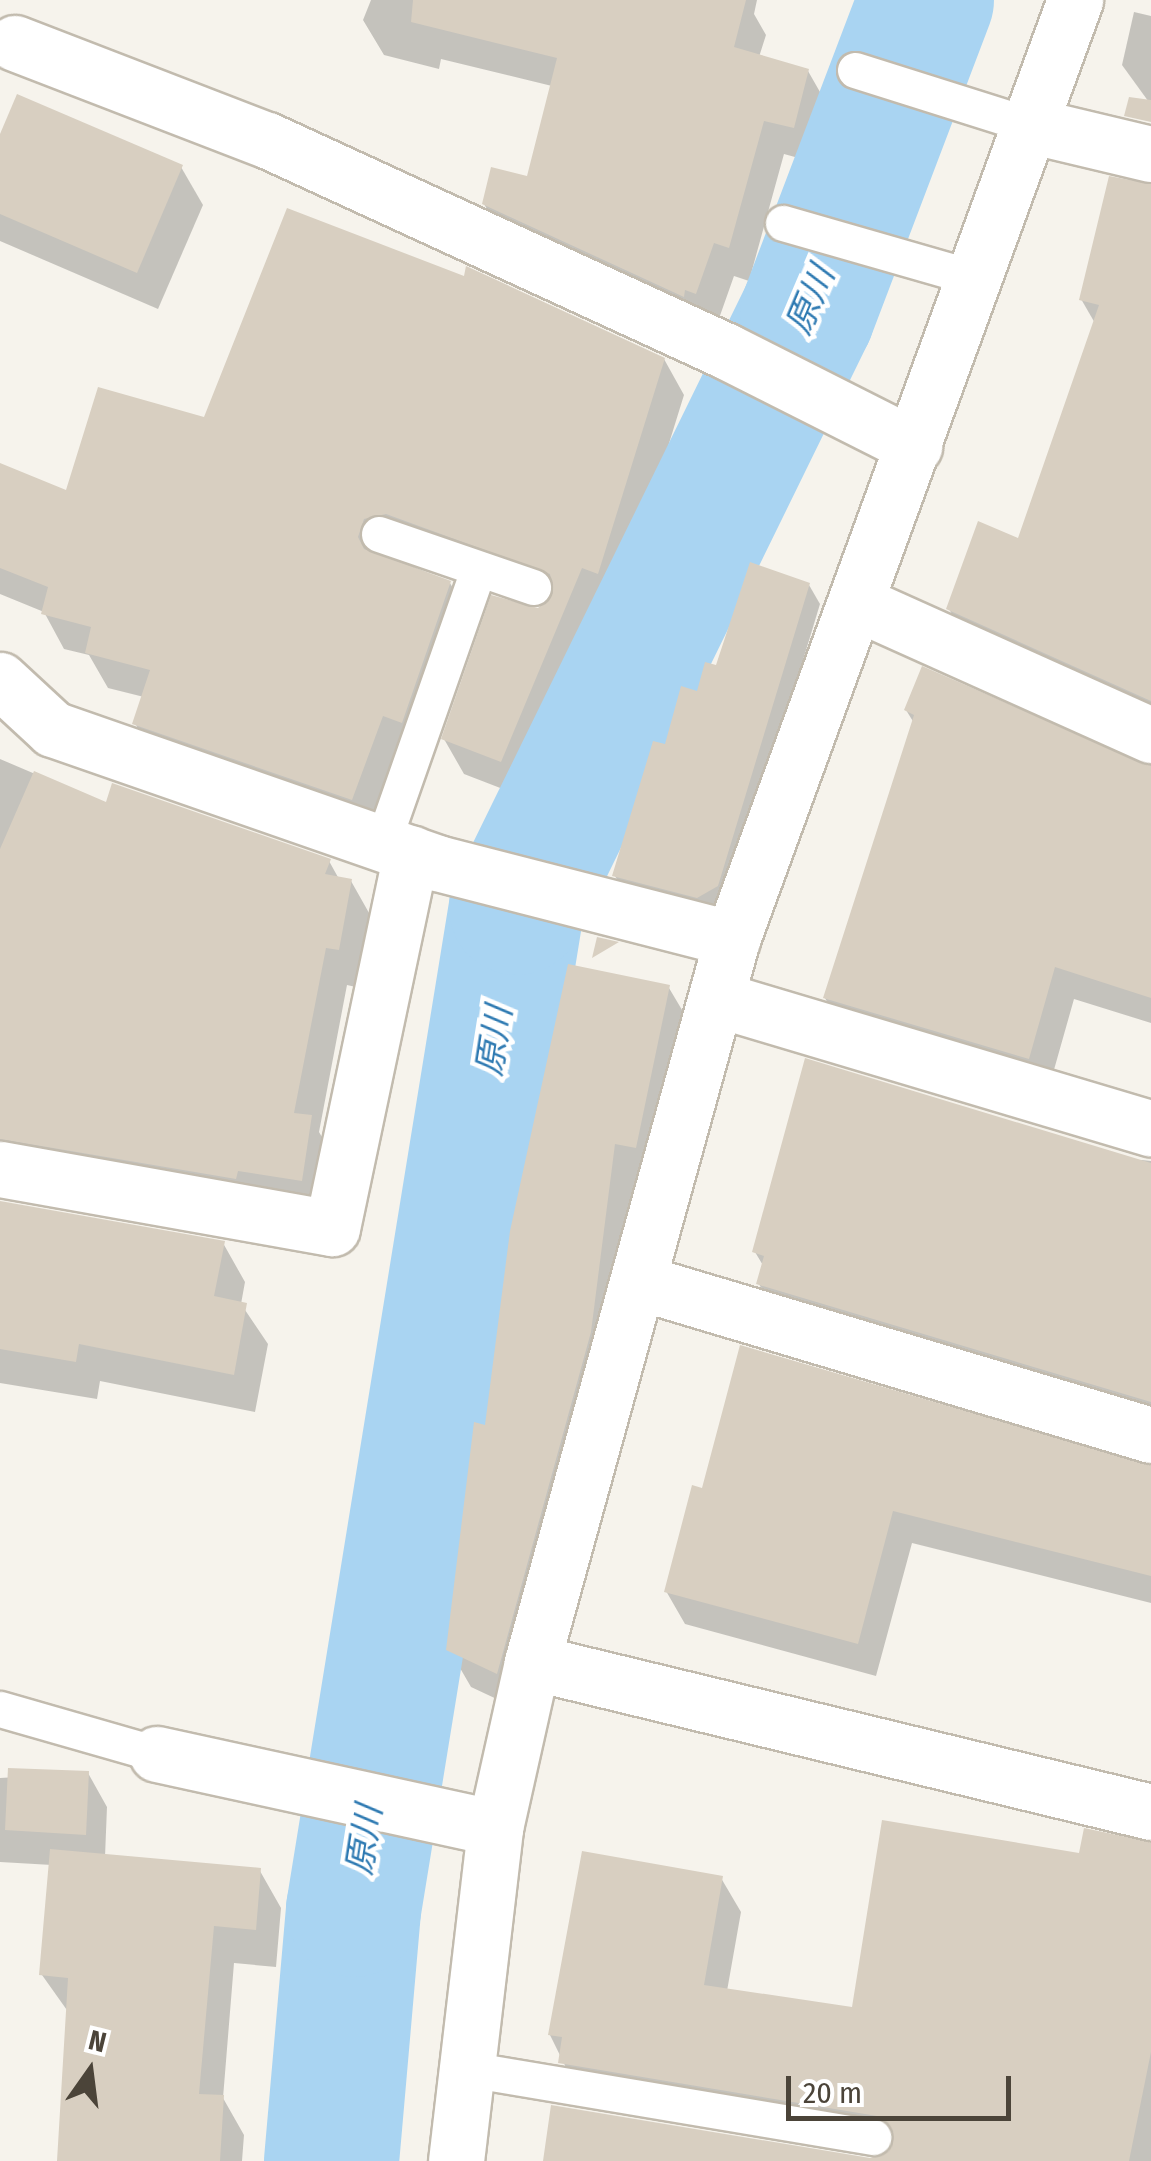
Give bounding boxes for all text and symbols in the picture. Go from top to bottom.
water label: 原川 [777,260,843,340]
water label: 原川 [468,1003,520,1079]
water label: 原川 [338,1802,390,1878]
north arrow [40,2021,140,2121]
text: N [85,2023,110,2059]
scale bar [791,2056,1016,2118]
text: 20 m [803,2075,862,2111]

